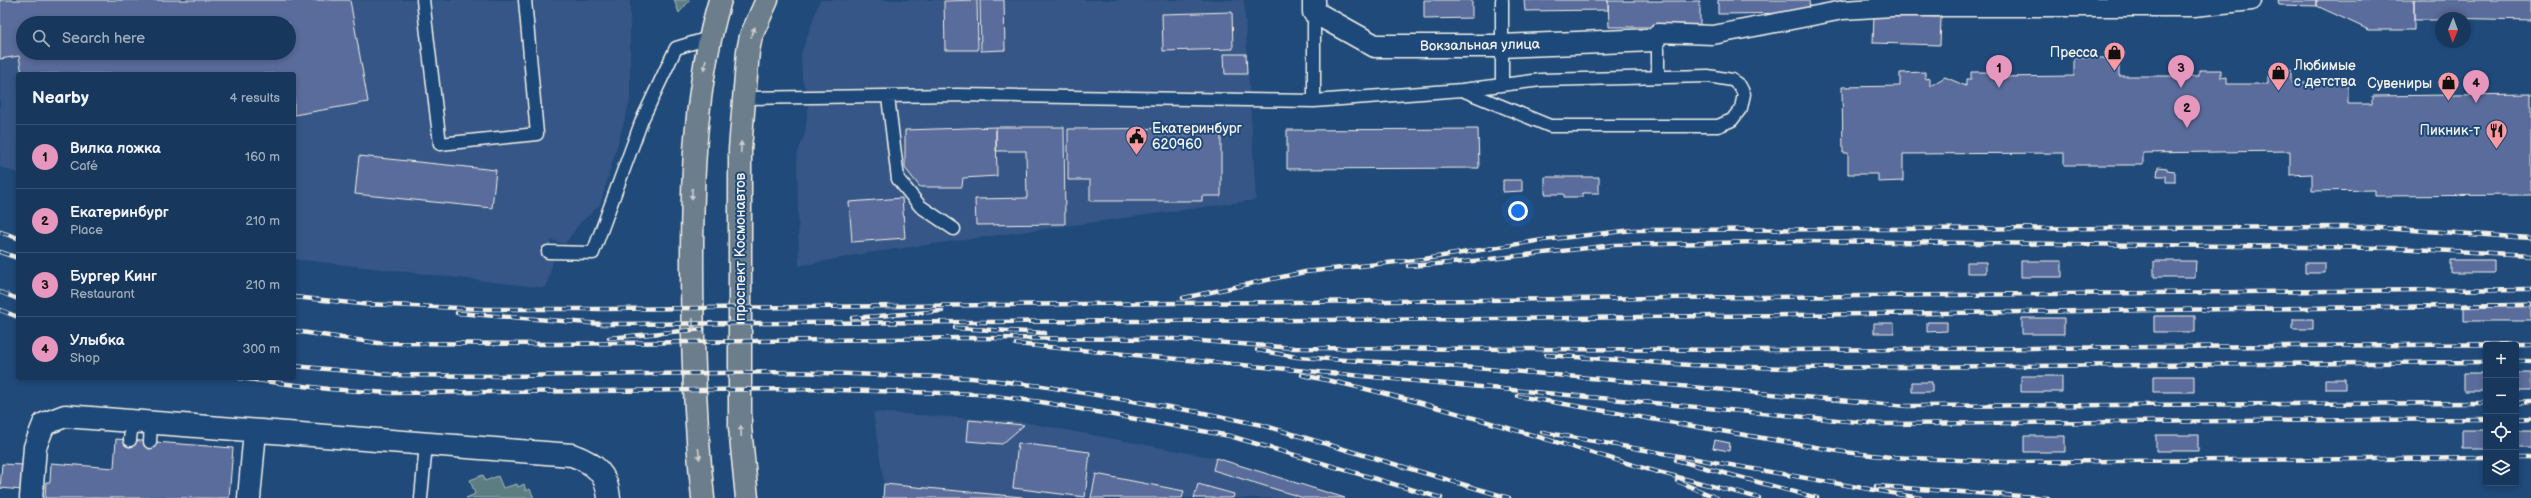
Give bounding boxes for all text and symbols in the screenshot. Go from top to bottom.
north arrow [2435,12,2471,48]
search box [16,16,296,60]
one-way arrow [750,25,756,37]
icon: search [30,27,52,49]
text: Search here [62,29,145,48]
street label: Вокзальная улица [1420,35,1541,55]
shop icon: Пресса [2101,39,2127,72]
place label: Пресса [2050,44,2099,61]
pin: 1 [1986,55,2012,88]
pin: 3 [2168,55,2194,88]
place label: Любимые с детства [2293,57,2357,90]
one-way arrow [701,59,707,71]
shop icon: Любимые с детства [2265,60,2291,93]
shop icon: Сувениры [2435,70,2461,103]
pin: 4 [2463,70,2489,103]
place label: Сувениры [2367,75,2432,92]
text: Nearby [32,88,89,108]
text: 4 results [230,90,280,106]
pin: 2 [2174,95,2200,128]
restaurant icon: Пикник-т [2483,117,2509,150]
place label: Екатеринбург 620960 [1152,120,1243,153]
place label: Пикник-т [2419,122,2480,139]
public building icon: Екатеринбург 620960 [1124,123,1150,156]
text: Вилка ложка [70,139,161,158]
one-way arrow [737,141,744,153]
text: 1 [42,149,48,165]
text: 160 m [245,149,280,165]
text: Café [70,158,98,174]
street label: проспект Космонавтов [732,172,749,321]
one-way arrow [689,188,695,201]
your location [1508,201,1528,221]
text: Екатеринбург [70,203,169,222]
text: 2 [41,213,49,229]
text: 210 m [246,213,280,229]
text: Place [70,222,103,238]
text: Бургер Кинг [70,267,157,286]
text: 3 [41,277,49,293]
text: 210 m [246,277,280,293]
text: Restaurant [70,286,135,302]
one-way arrow [690,318,696,331]
text: Улыбка [70,331,124,350]
text: 4 [41,341,49,357]
text: 300 m [242,341,280,357]
map controls [2483,342,2519,486]
button: + [2483,342,2519,378]
text: Shop [70,350,100,366]
button: − [2483,378,2519,414]
button: locate [2483,414,2519,450]
one-way arrow [737,425,744,437]
one-way arrow [696,448,702,460]
button: layers [2483,450,2519,486]

